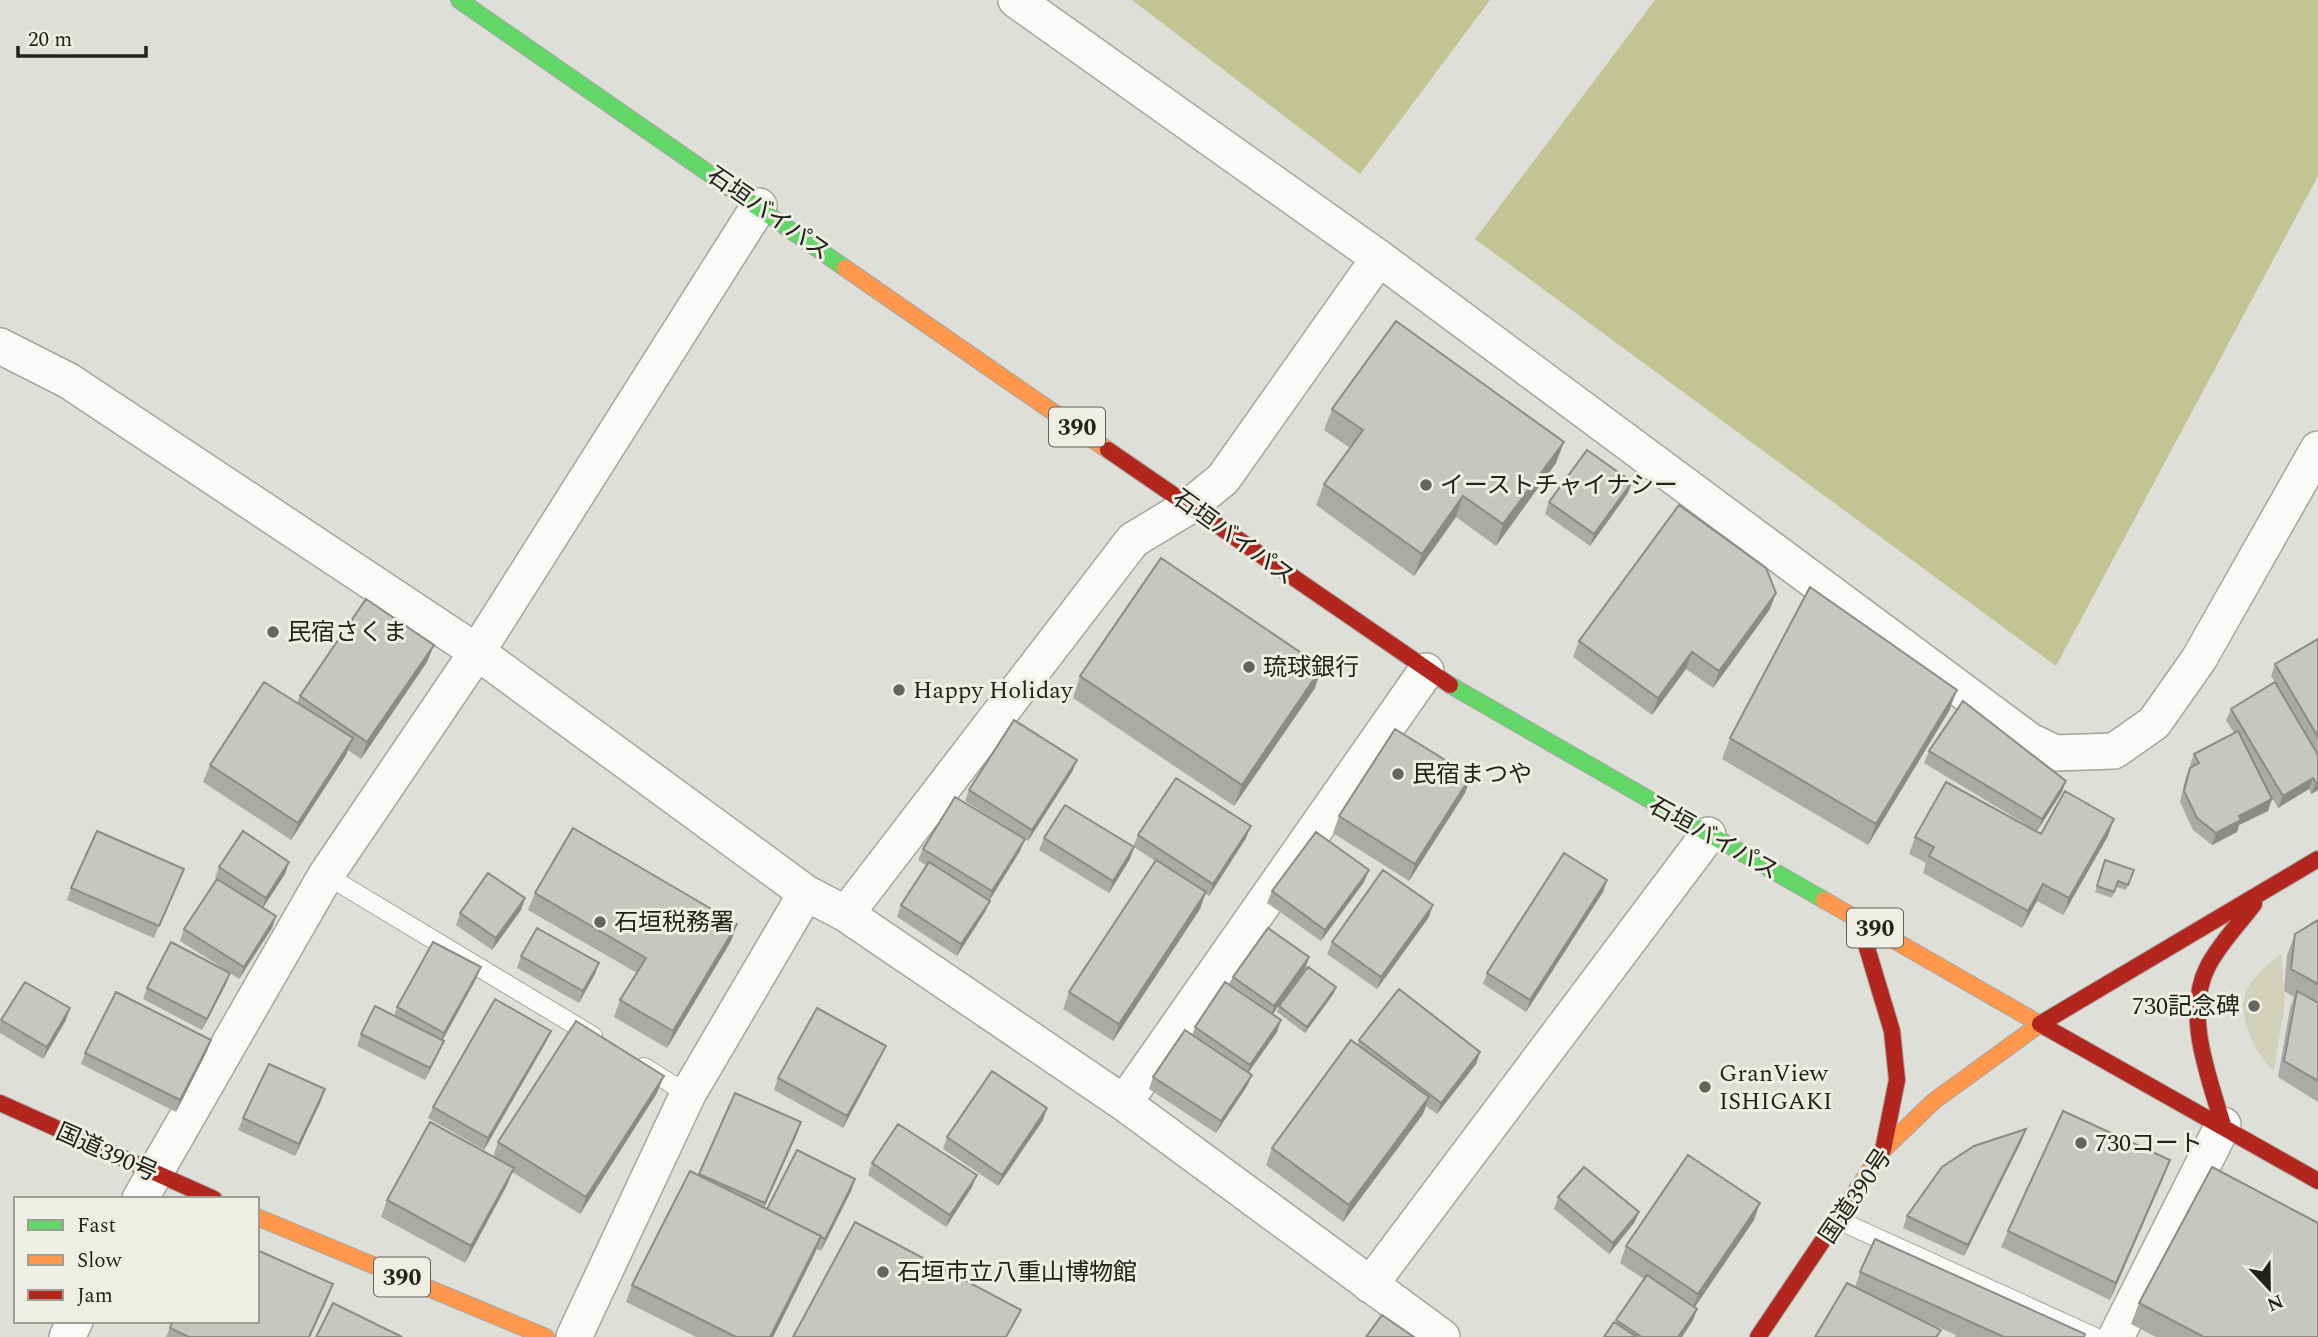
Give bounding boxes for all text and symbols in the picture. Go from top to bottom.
scale bar [18,14,145,58]
text: 20 m [28,24,72,56]
street label: 石垣バイパス [699,158,838,270]
road number: 390 [1049,408,1105,446]
place label: イーストチャイナシー [1440,468,1678,504]
marker: イーストチャイナシー [1418,477,1434,493]
street label: 石垣バイパス [1165,481,1302,595]
place label: 民宿さくま [287,615,407,651]
marker: 民宿さくま [265,624,281,640]
place label: 琉球銀行 [1263,650,1359,686]
marker: 琉球銀行 [1241,659,1257,675]
place label: Happy Holiday [913,673,1074,709]
marker: Happy Holiday [891,682,907,698]
place label: 民宿まつや [1412,757,1532,793]
marker: 民宿まつや [1390,766,1406,782]
street label: 石垣バイパス [1642,788,1785,889]
place label: 石垣税務署 [614,905,734,941]
road number: 390 [1847,909,1903,948]
marker: 石垣税務署 [592,914,608,930]
place label: 730記念碑 [2132,989,2240,1025]
marker: 730記念碑 [2246,998,2262,1014]
place label: GranView ISHIGAKI [1719,1056,1832,1120]
marker: GranView ISHIGAKI [1697,1079,1713,1095]
street label: 国道390号 [50,1115,163,1191]
place label: 730コート [2095,1126,2203,1162]
marker: 730コート [2073,1135,2089,1151]
street label: 国道390号 [1811,1142,1901,1251]
legend [14,1197,259,1323]
text: Fast [77,1210,116,1242]
text: Slow [77,1245,123,1277]
north arrow [2234,1253,2304,1323]
place label: 石垣市立八重山博物館 [897,1255,1137,1291]
road number: 390 [374,1258,430,1296]
marker: 石垣市立八重山博物館 [875,1264,891,1280]
text: Jam [77,1280,113,1312]
text: N [2262,1286,2287,1319]

